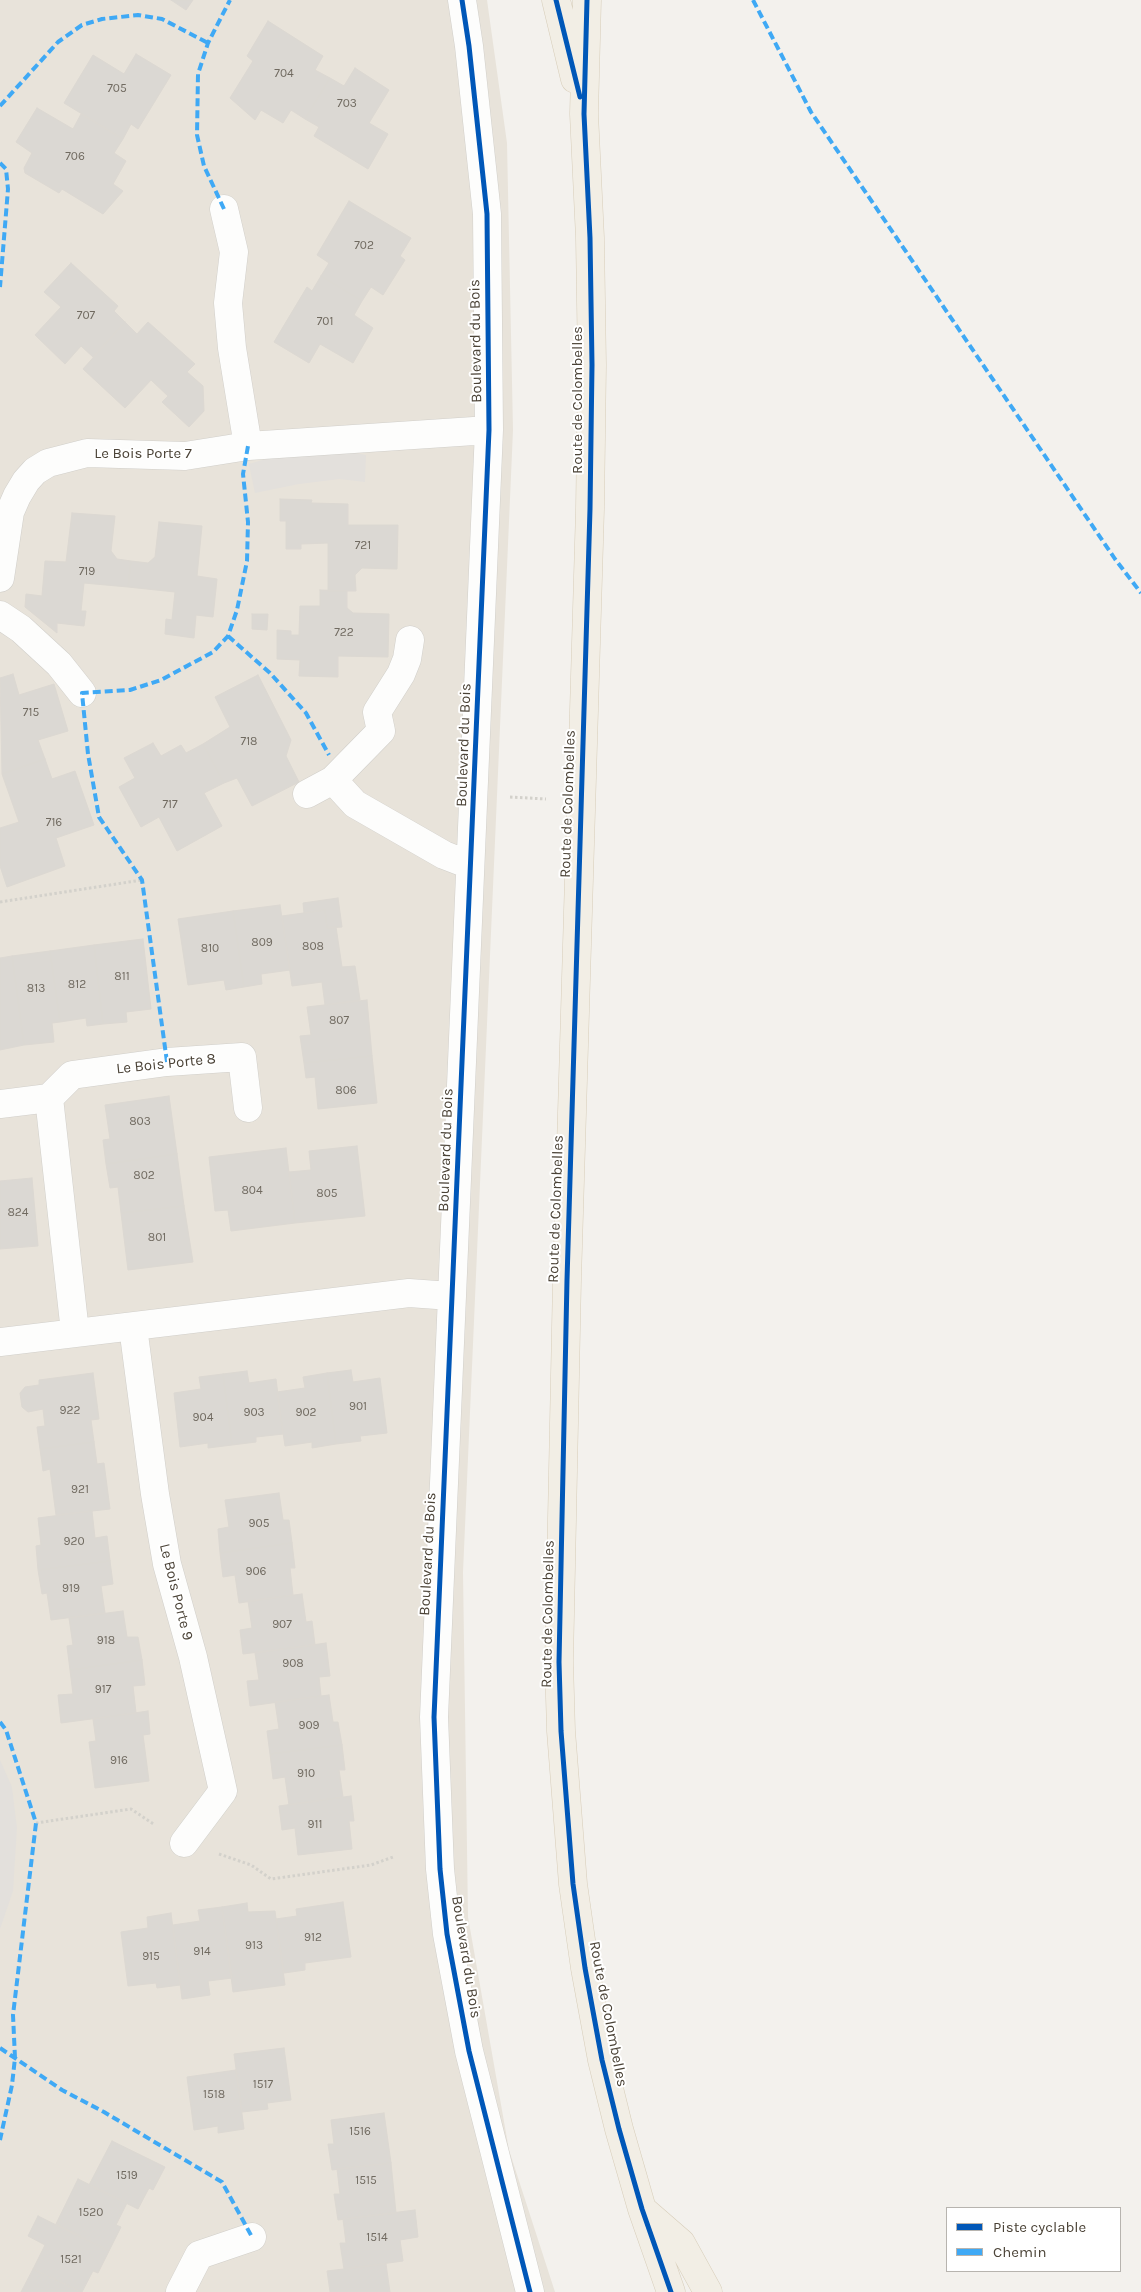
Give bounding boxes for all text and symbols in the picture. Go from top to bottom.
house number: 704 [274,67,294,81]
house number: 705 [107,82,127,96]
house number: 703 [337,97,357,111]
house number: 706 [65,150,85,164]
house number: 702 [354,239,374,253]
street label: Boulevard du Bois [466,279,486,403]
house number: 707 [77,309,95,323]
house number: 701 [317,315,333,329]
street label: Route de Colombelles [569,326,587,474]
street label: Le Bois Porte 7 [94,445,192,463]
house number: 721 [355,539,371,553]
house number: 719 [79,565,95,579]
house number: 722 [334,626,354,640]
street label: Boulevard du Bois [453,683,475,807]
house number: 715 [23,706,39,720]
street label: Route de Colombelles [556,730,580,878]
house number: 718 [241,735,257,749]
house number: 717 [162,798,178,812]
house number: 716 [46,816,62,830]
house number: 809 [251,936,273,950]
house number: 808 [302,940,324,954]
house number: 810 [201,942,219,956]
house number: 811 [114,970,130,984]
house number: 812 [68,978,86,992]
house number: 813 [27,982,45,996]
house number: 807 [329,1014,349,1028]
street label: Le Bois Porte 8 [115,1050,217,1078]
house number: 806 [335,1084,357,1098]
street label: Boulevard du Bois [435,1088,457,1212]
house number: 803 [129,1115,151,1129]
street label: Route de Colombelles [544,1135,568,1283]
house number: 802 [133,1169,155,1183]
house number: 804 [241,1184,263,1198]
house number: 805 [316,1187,338,1201]
house number: 824 [7,1206,29,1220]
house number: 801 [148,1231,166,1245]
house number: 901 [349,1400,367,1414]
house number: 922 [60,1404,80,1418]
house number: 903 [243,1406,265,1420]
house number: 902 [295,1406,317,1420]
house number: 904 [193,1411,213,1425]
house number: 921 [71,1483,89,1497]
street label: Boulevard du Bois [416,1492,440,1616]
house number: 905 [249,1517,269,1531]
house number: 920 [63,1535,85,1549]
street label: Route de Colombelles [538,1540,558,1688]
street label: Le Bois Porte 9 [155,1542,197,1642]
house number: 906 [246,1565,266,1579]
house number: 919 [62,1582,80,1596]
house number: 907 [272,1618,292,1632]
house number: 918 [97,1634,115,1648]
house number: 908 [282,1657,304,1671]
house number: 917 [95,1683,111,1697]
house number: 909 [298,1719,320,1733]
house number: 916 [110,1754,128,1768]
house number: 910 [297,1767,315,1781]
house number: 911 [308,1818,322,1832]
street label: Boulevard du Bois [447,1895,485,2019]
house number: 912 [304,1931,322,1945]
house number: 913 [245,1939,263,1953]
street label: Route de Colombelles [585,1940,631,2088]
house number: 914 [193,1945,211,1959]
house number: 915 [142,1950,160,1964]
house number: 1517 [253,2078,273,2092]
house number: 1518 [203,2088,225,2102]
house number: 1516 [349,2125,371,2139]
house number: 1519 [116,2169,138,2183]
house number: 1515 [355,2174,377,2188]
house number: 1520 [79,2206,103,2220]
legend [946,2207,1121,2272]
text: Piste cyclable [993,2218,1086,2236]
house number: 1514 [366,2231,388,2245]
text: Chemin [993,2243,1047,2261]
house number: 1521 [60,2253,82,2267]

